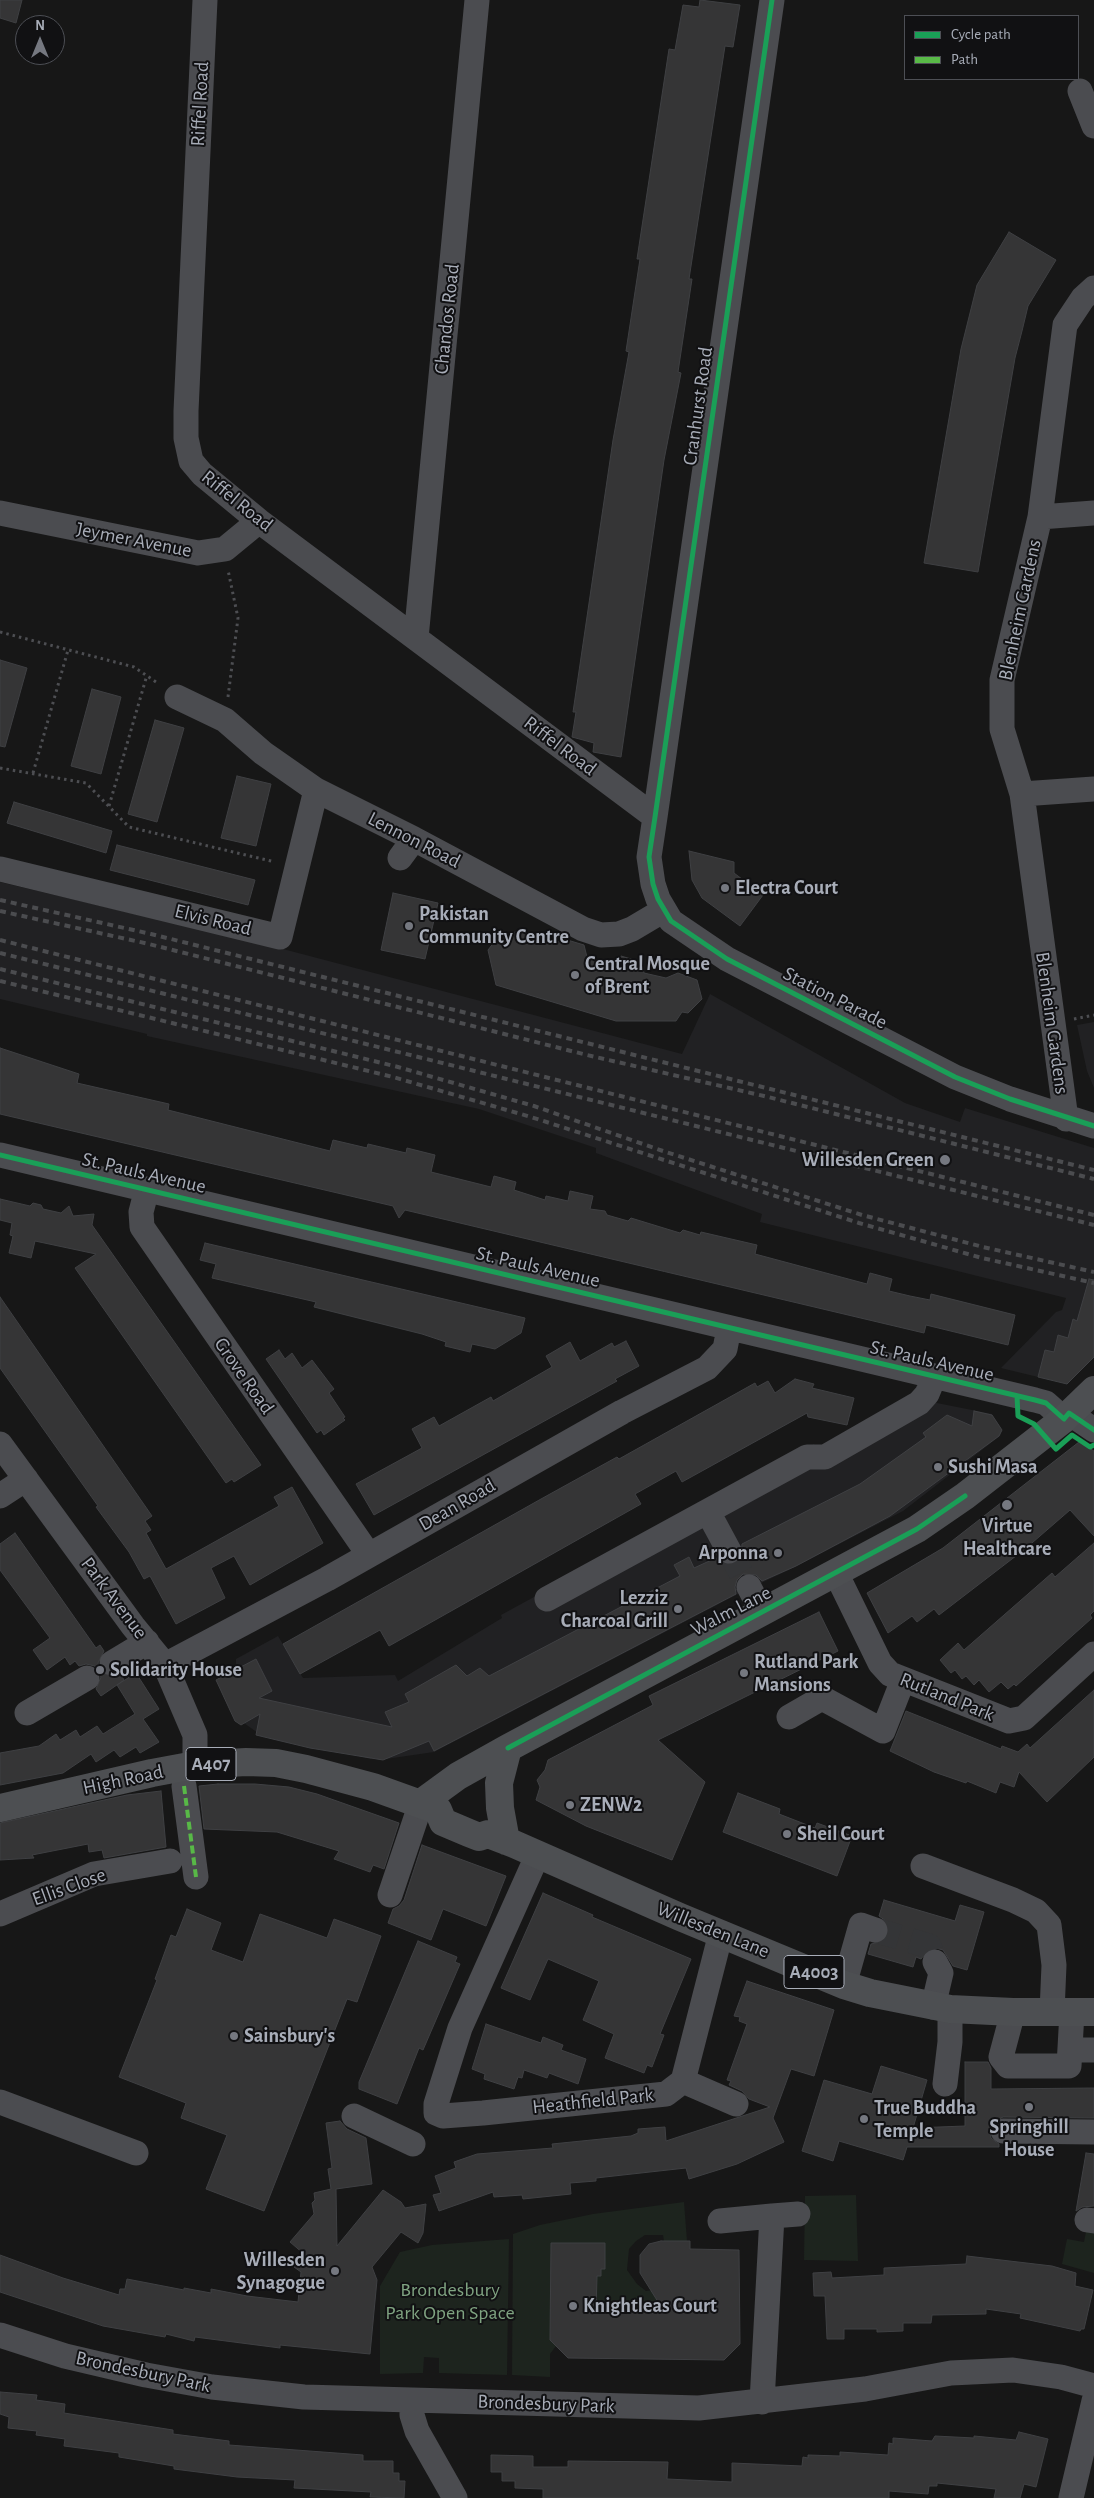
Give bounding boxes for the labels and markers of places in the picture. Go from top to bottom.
place label: Electra Court [735,876,838,900]
marker: Electra Court [719,882,731,894]
place label: Pakistan Community Centre [419,902,569,949]
marker: Pakistan Community Centre [403,920,415,932]
place label: Central Mosque of Brent [585,952,710,999]
marker: Central Mosque of Brent [569,969,581,981]
place label: Willesden Green [802,1148,934,1172]
marker: Willesden Green [938,1153,952,1167]
place label: Sushi Masa [948,1455,1038,1479]
marker: Sushi Masa [932,1461,944,1473]
marker: Virtue Healthcare [1000,1498,1014,1512]
place label: Virtue Healthcare [963,1514,1051,1561]
place label: Arponna [698,1541,768,1565]
marker: Arponna [772,1547,784,1559]
place label: Lezziz Charcoal Grill [561,1586,668,1633]
marker: Lezziz Charcoal Grill [672,1603,684,1615]
place label: Rutland Park Mansions [754,1650,858,1697]
place label: Solidarity House [110,1658,242,1682]
marker: Solidarity House [94,1664,106,1676]
marker: Rutland Park Mansions [738,1667,750,1679]
place label: ZENW2 [580,1793,642,1817]
marker: ZENW2 [564,1799,576,1811]
place label: Sheil Court [797,1822,884,1846]
marker: Sheil Court [781,1828,793,1840]
place label: Sainsbury's [244,2024,335,2048]
marker: Sainsbury's [228,2030,240,2042]
place label: True Buddha Temple [874,2096,976,2143]
marker: Springhill House [1023,2101,1035,2113]
marker: True Buddha Temple [858,2113,870,2125]
place label: Springhill House [989,2115,1069,2162]
place label: Willesden Synagogue [237,2248,325,2295]
marker: Willesden Synagogue [329,2265,341,2277]
place label: Knightleas Court [583,2294,717,2318]
marker: Knightleas Court [567,2300,579,2312]

